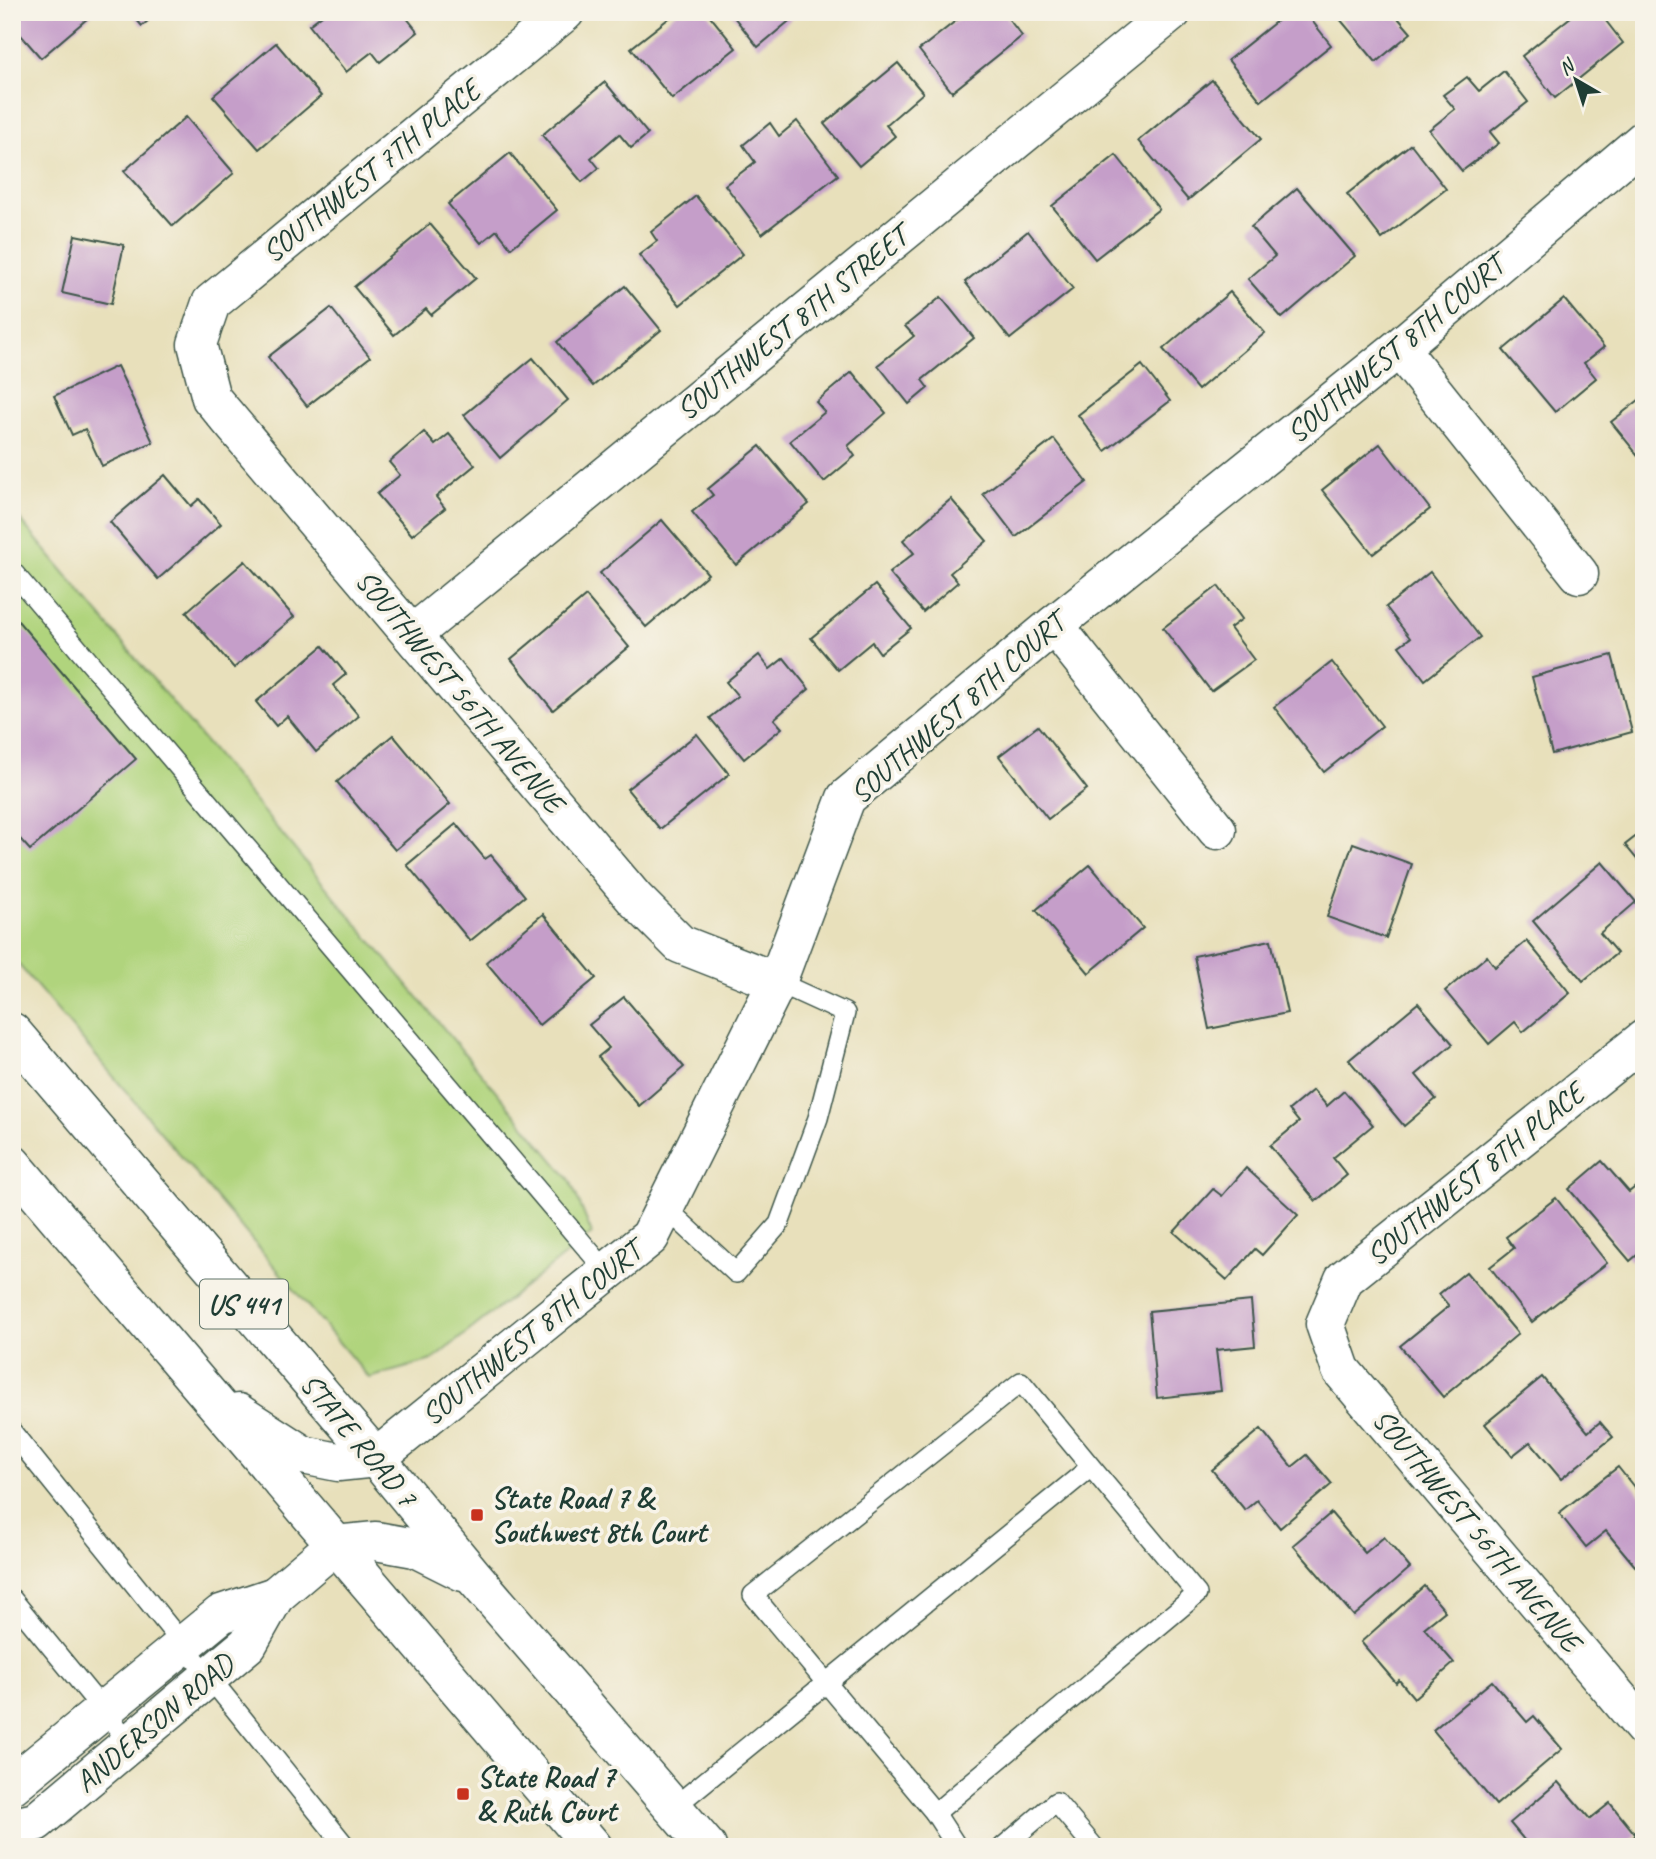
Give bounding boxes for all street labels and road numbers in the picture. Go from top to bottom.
street label: SOUTHWEST 7TH PLACE [254,69,491,271]
street label: SOUTHWEST 8TH STREET [668,213,921,428]
street label: SOUTHWEST 8TH COURT [1278,242,1517,451]
street label: SOUTHWEST 56TH AVENUE [347,562,575,823]
street label: SOUTHWEST 8TH COURT [842,600,1078,812]
street label: SOUTHWEST 8TH PLACE [1358,1072,1595,1274]
street label: SOUTHWEST 8TH COURT [413,1228,654,1433]
road number: US 441 [200,1280,288,1328]
street label: STATE ROAD 7 [292,1365,427,1516]
street label: SOUTHWEST 56TH AVENUE [1364,1401,1592,1662]
street label: ANDERSON ROAD [67,1644,243,1801]

